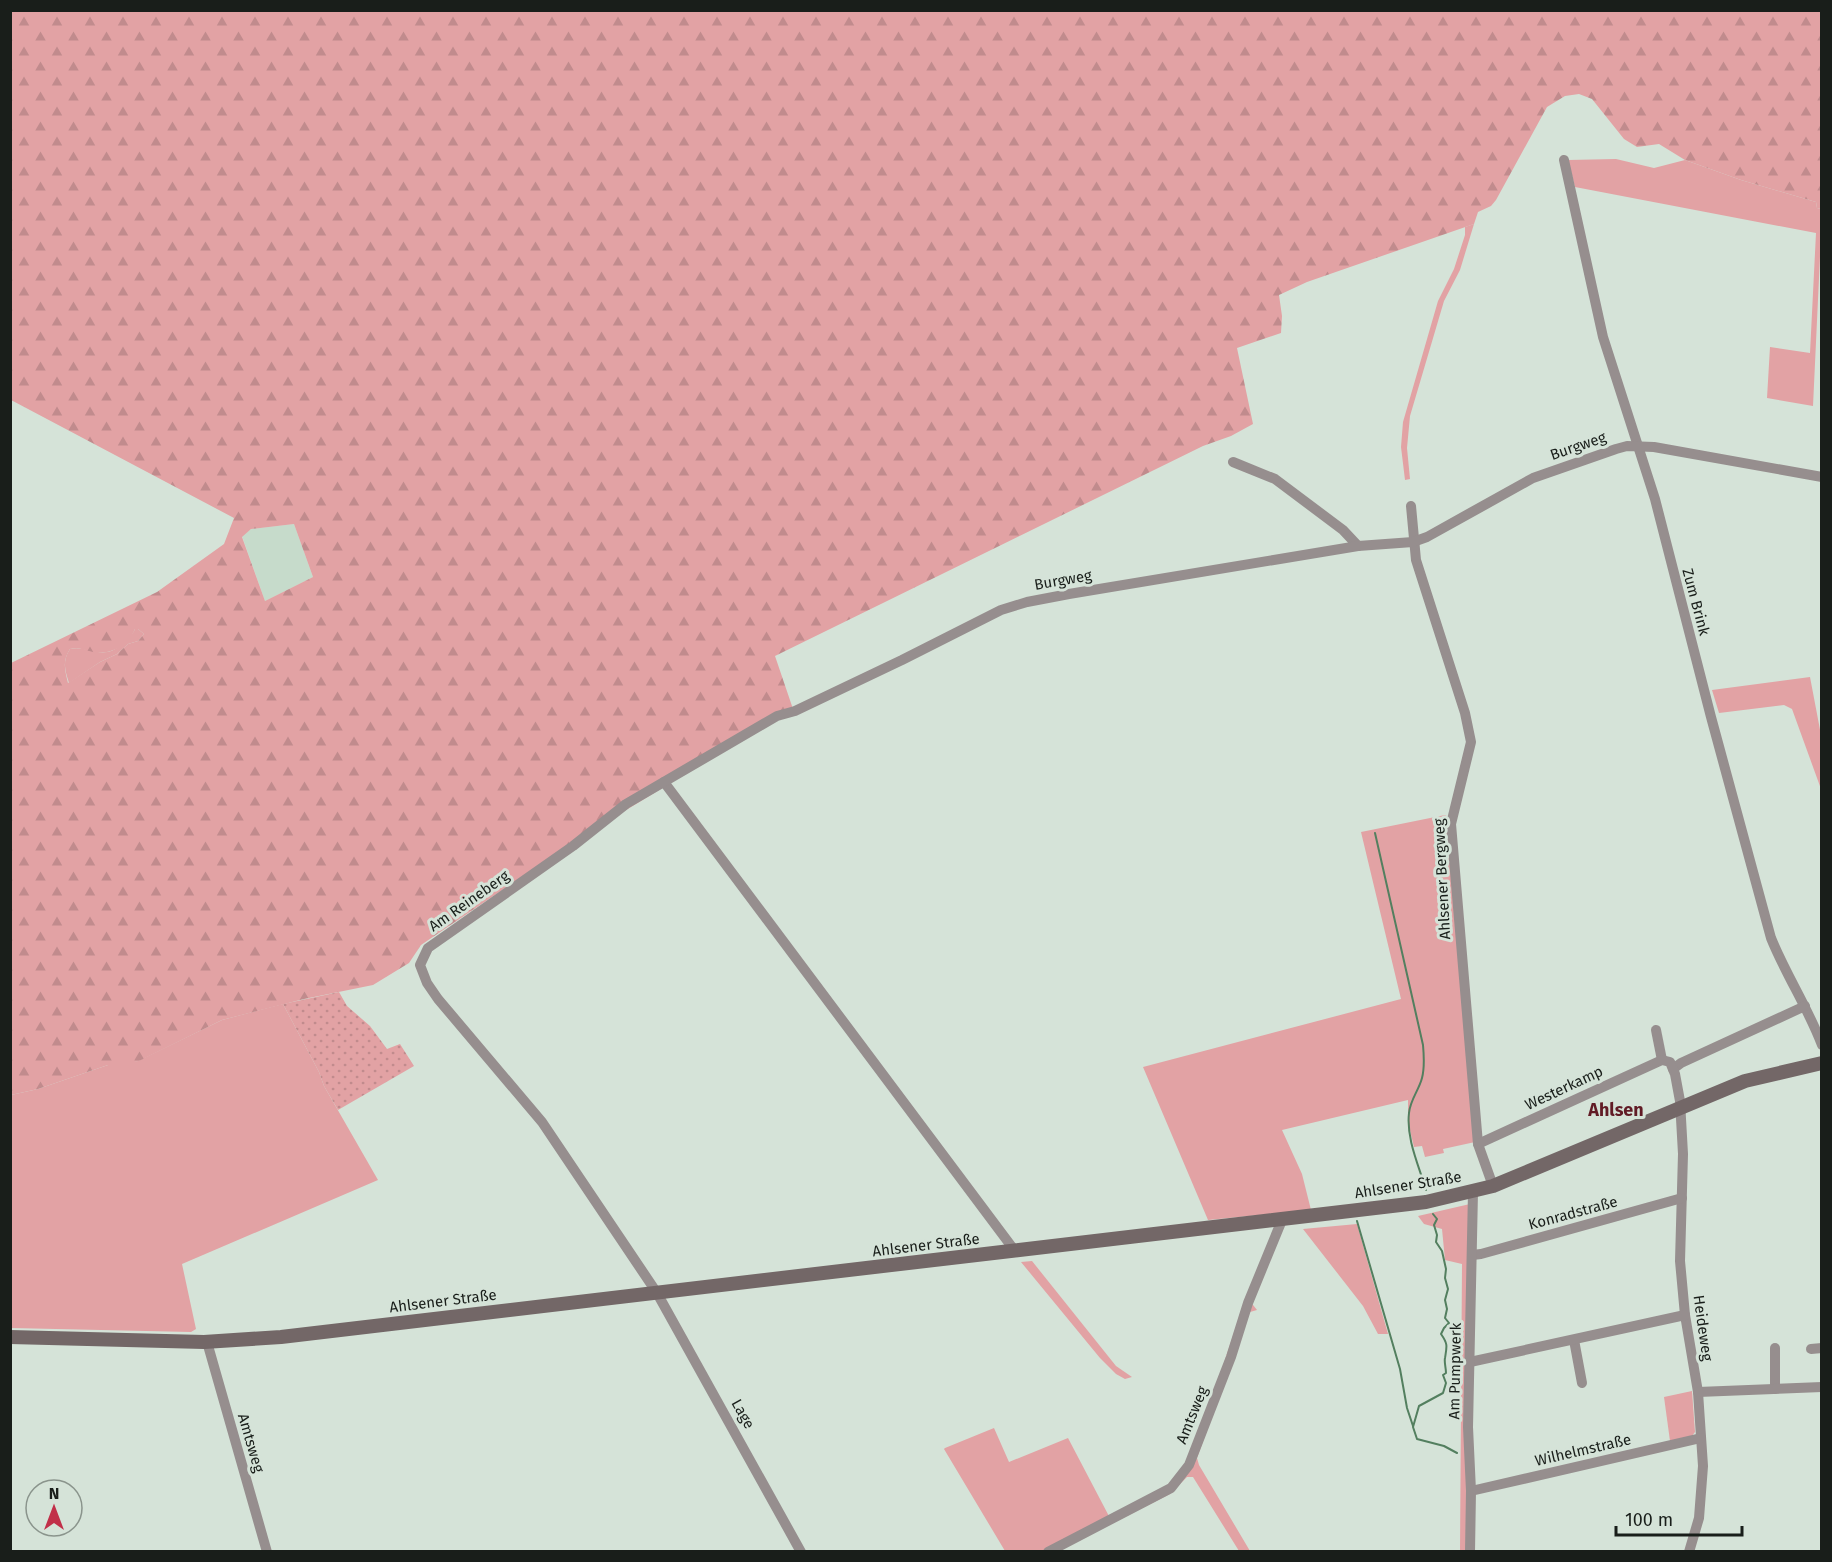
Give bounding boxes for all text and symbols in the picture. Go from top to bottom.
street label: Burgweg [1548,428,1609,464]
street label: Burgweg [1033,566,1093,594]
street label: Zum Brink [1678,566,1714,638]
street label: Ahlsener Bergweg [1430,818,1454,940]
street label: Am Reineberg [425,867,513,935]
street label: Westerkamp [1522,1062,1606,1114]
district label: Ahlsen [1587,1099,1644,1121]
street label: Ahlsener Straße [1353,1168,1463,1202]
street label: Konradstraße [1526,1192,1620,1234]
street label: Ahlsener Straße [871,1229,981,1261]
street label: Ahlsener Straße [388,1285,498,1317]
street label: Heideweg [1689,1294,1717,1362]
street label: Am Pumpwerk [1445,1322,1465,1419]
street label: Amtsweg [1172,1383,1212,1446]
street label: Lage [728,1396,758,1432]
street label: Amtsweg [234,1411,268,1475]
street label: Wilhelmstraße [1533,1430,1633,1470]
north arrow [24,1478,84,1538]
text: N [49,1484,59,1503]
scale bar [1616,1499,1742,1537]
text: 100 m [1625,1509,1673,1531]

